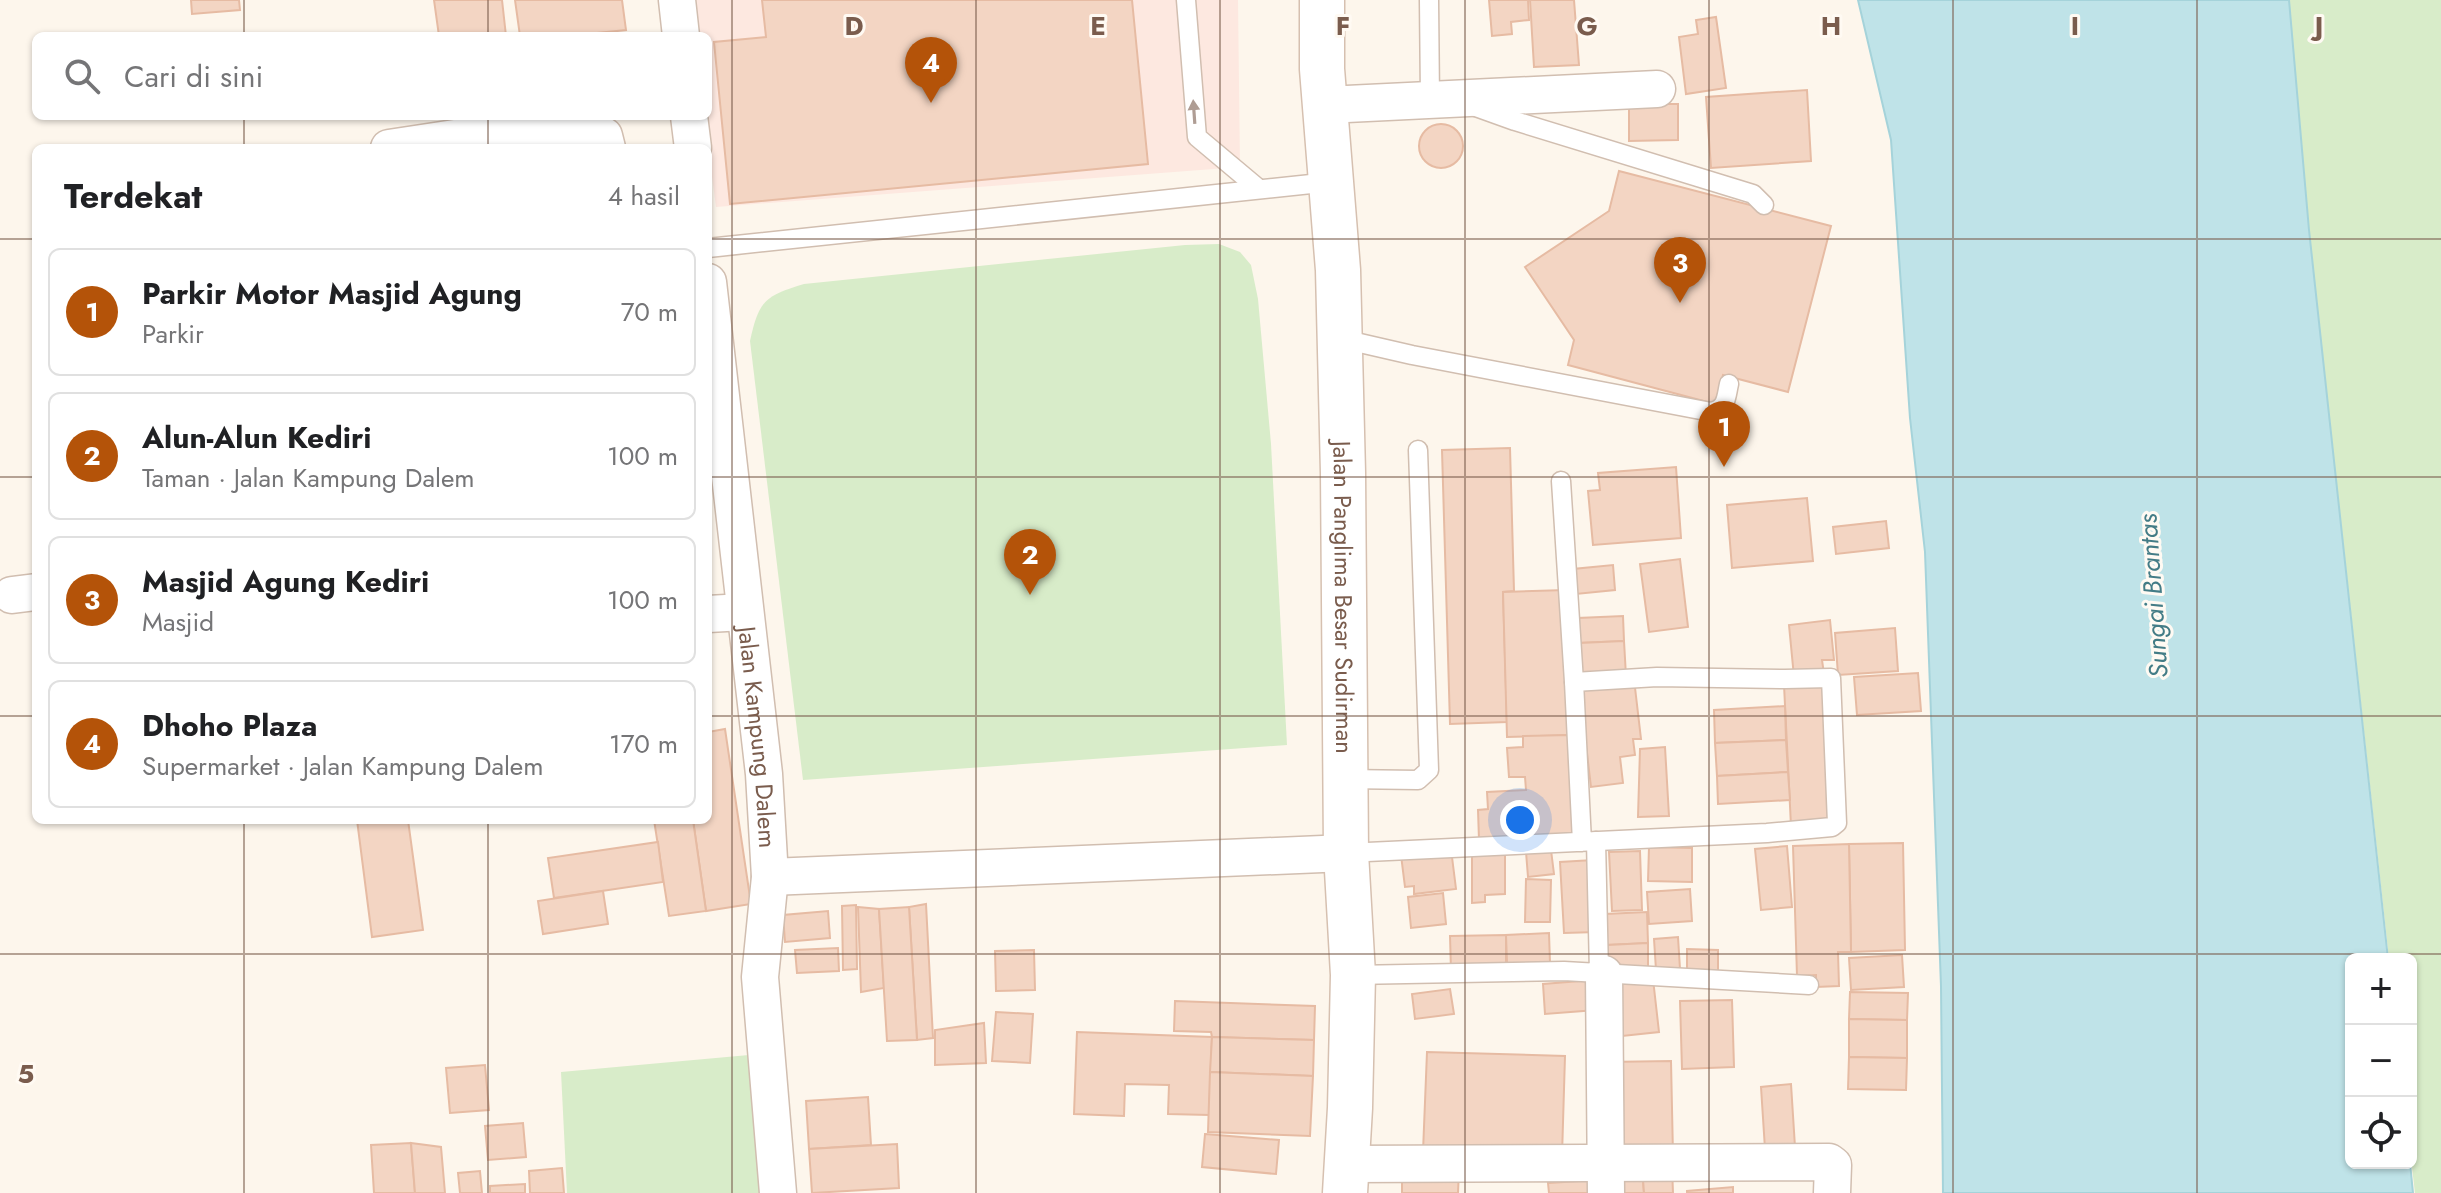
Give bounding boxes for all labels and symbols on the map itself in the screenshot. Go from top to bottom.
text: D [844,7,864,45]
text: E [1090,7,1106,45]
text: F [1336,7,1350,45]
text: G [1576,7,1598,45]
text: H [1821,7,1841,45]
text: I [2071,7,2079,45]
text: J [2310,7,2323,45]
pin: 4 [905,37,957,103]
one-way arrow [1187,99,1200,124]
pin: 3 [1654,237,1706,303]
pin: 1 [1698,401,1750,467]
street label: Jalan Panglima Besar Sudirman [1325,437,1363,754]
water label: Sungai Brantas [2128,512,2178,679]
pin: 2 [1004,529,1056,595]
street label: Jalan Kampung Dalem [729,622,786,849]
your location [1500,800,1540,840]
text: 5 [18,1055,34,1093]

